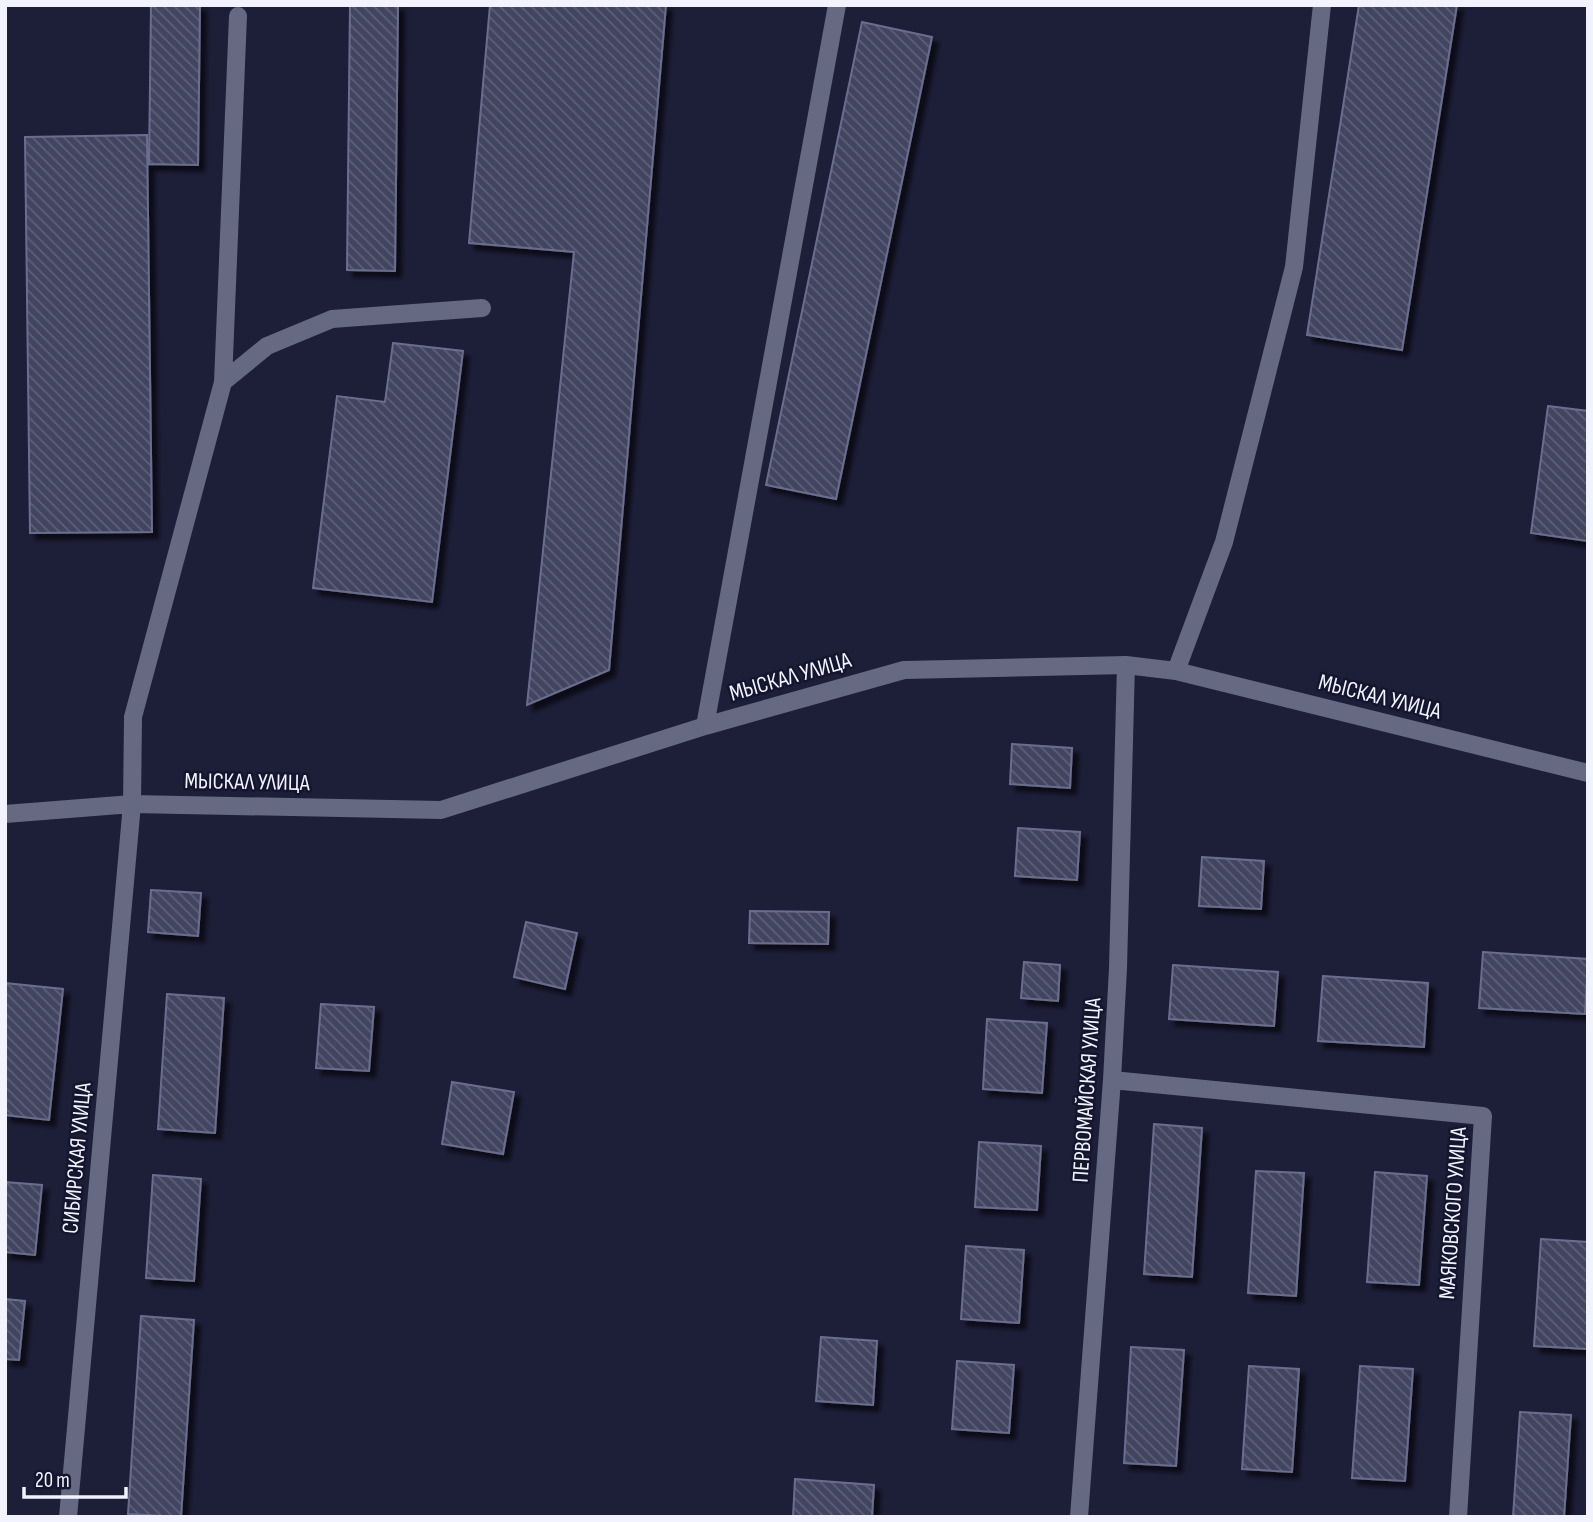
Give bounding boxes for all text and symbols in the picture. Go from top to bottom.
street label: МЫСКАЛ УЛИЦА [726,646,855,708]
street label: МЫСКАЛ УЛИЦА [1316,668,1444,726]
street label: МЫСКАЛ УЛИЦА [184,767,310,797]
street label: ПЕРВОМАЙСКАЯ УЛИЦА [1067,997,1107,1183]
street label: СИБИРСКАЯ УЛИЦА [56,1081,98,1235]
street label: МАЯКОВСКОГО УЛИЦА [1433,1126,1473,1300]
scale bar [24,1456,126,1500]
text: 20 m [35,1468,70,1493]

